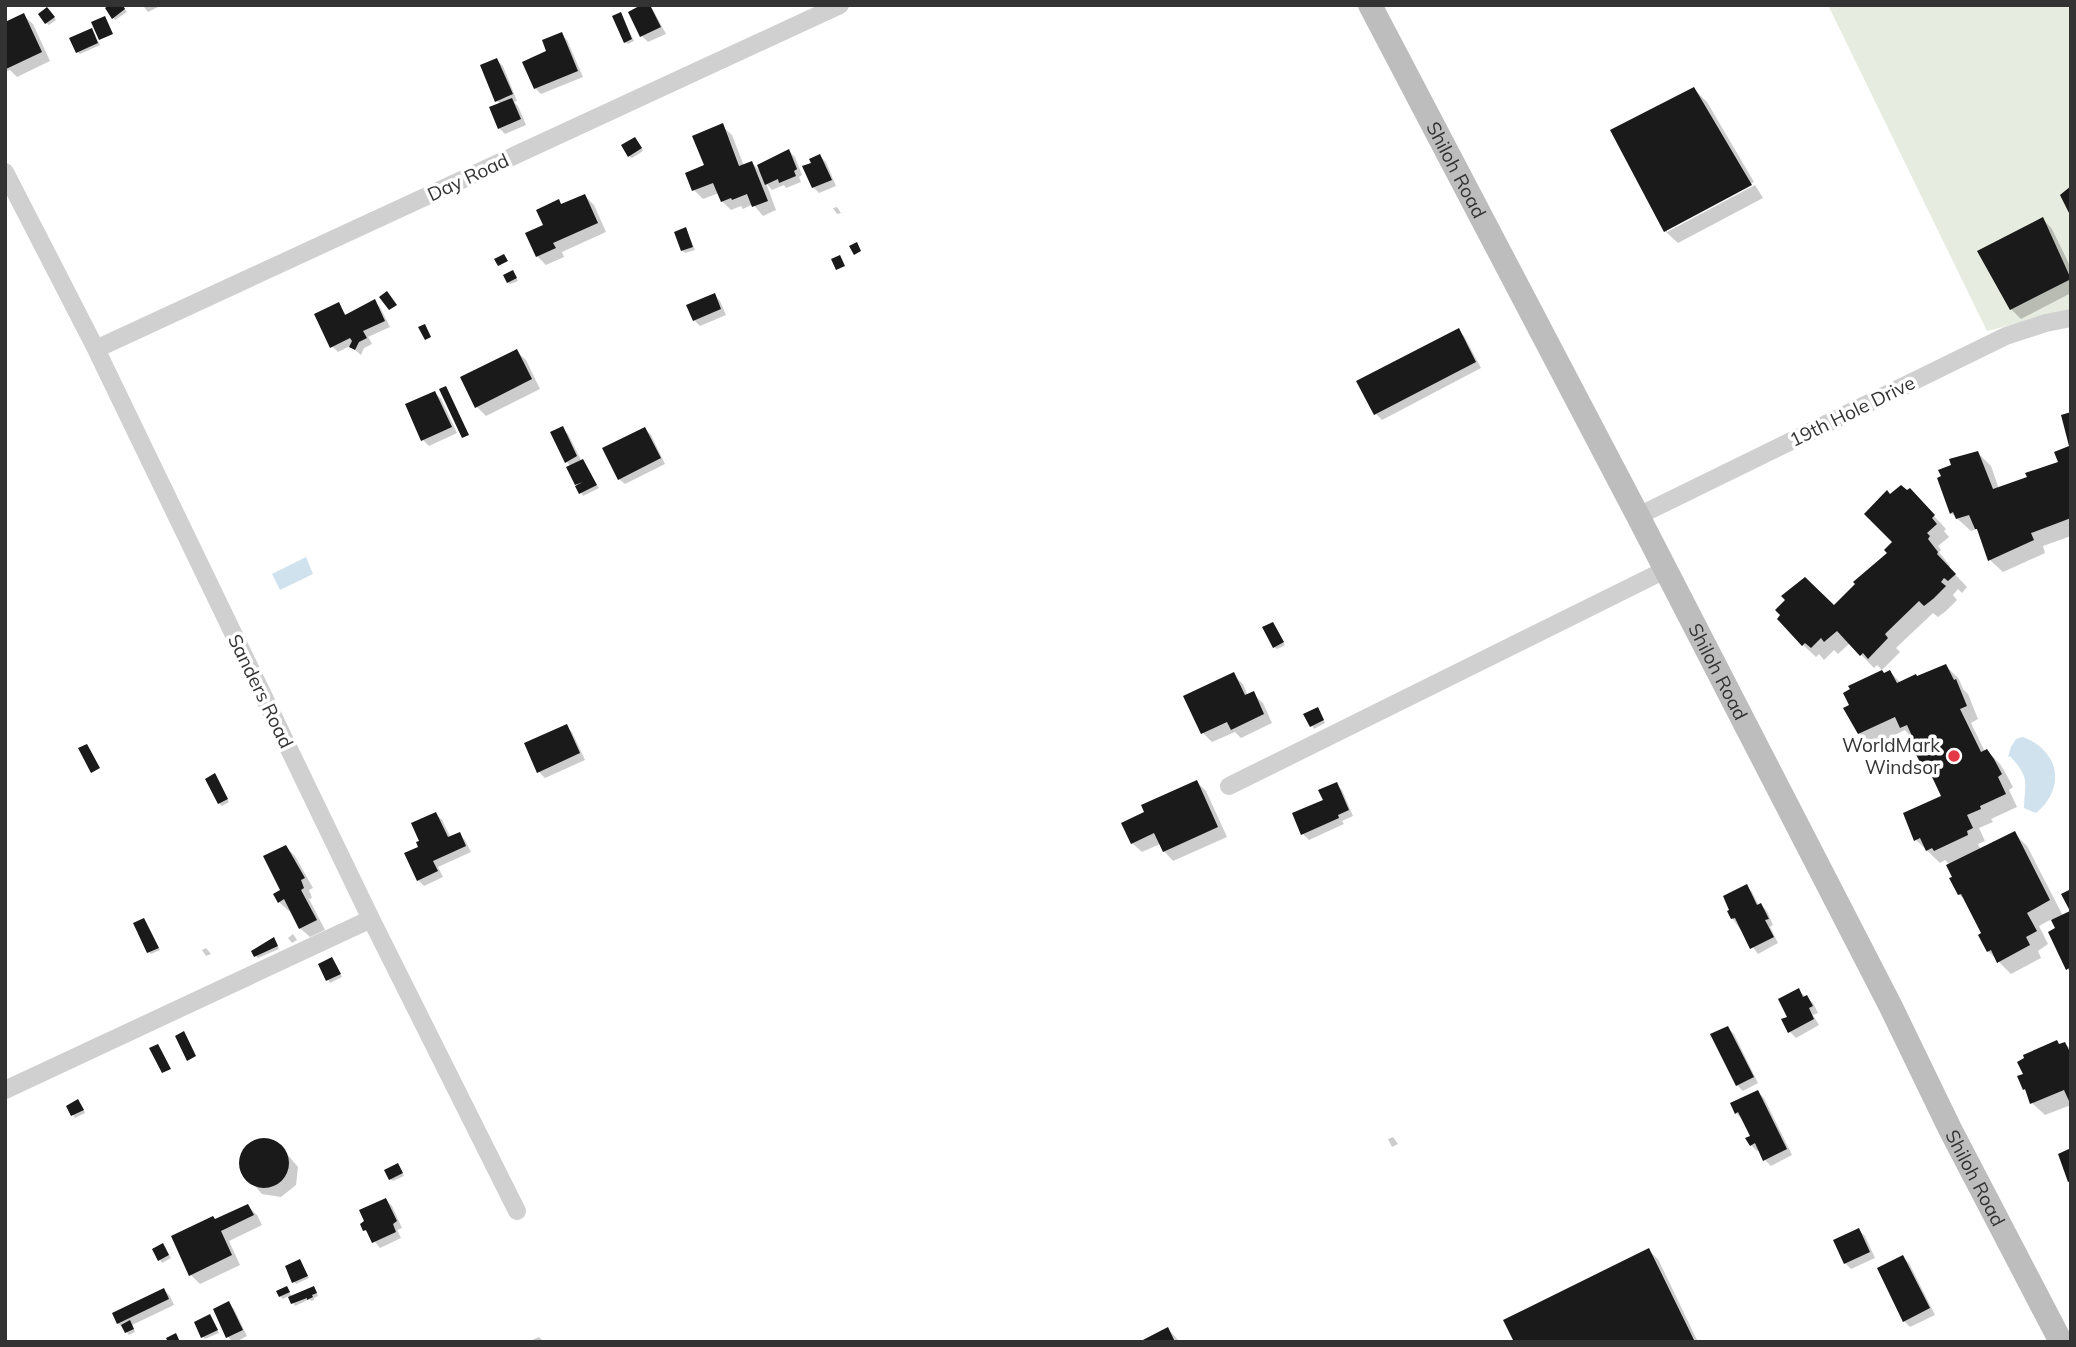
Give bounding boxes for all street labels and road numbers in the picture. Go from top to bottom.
street label: Shiloh Road [1421,117,1492,222]
street label: Day Road [423,148,513,206]
street label: 19th Hole Drive [1785,370,1919,452]
street label: Shiloh Road [1683,619,1753,724]
street label: Sanders Road [223,630,299,752]
street label: Shiloh Road [1940,1125,2011,1230]

